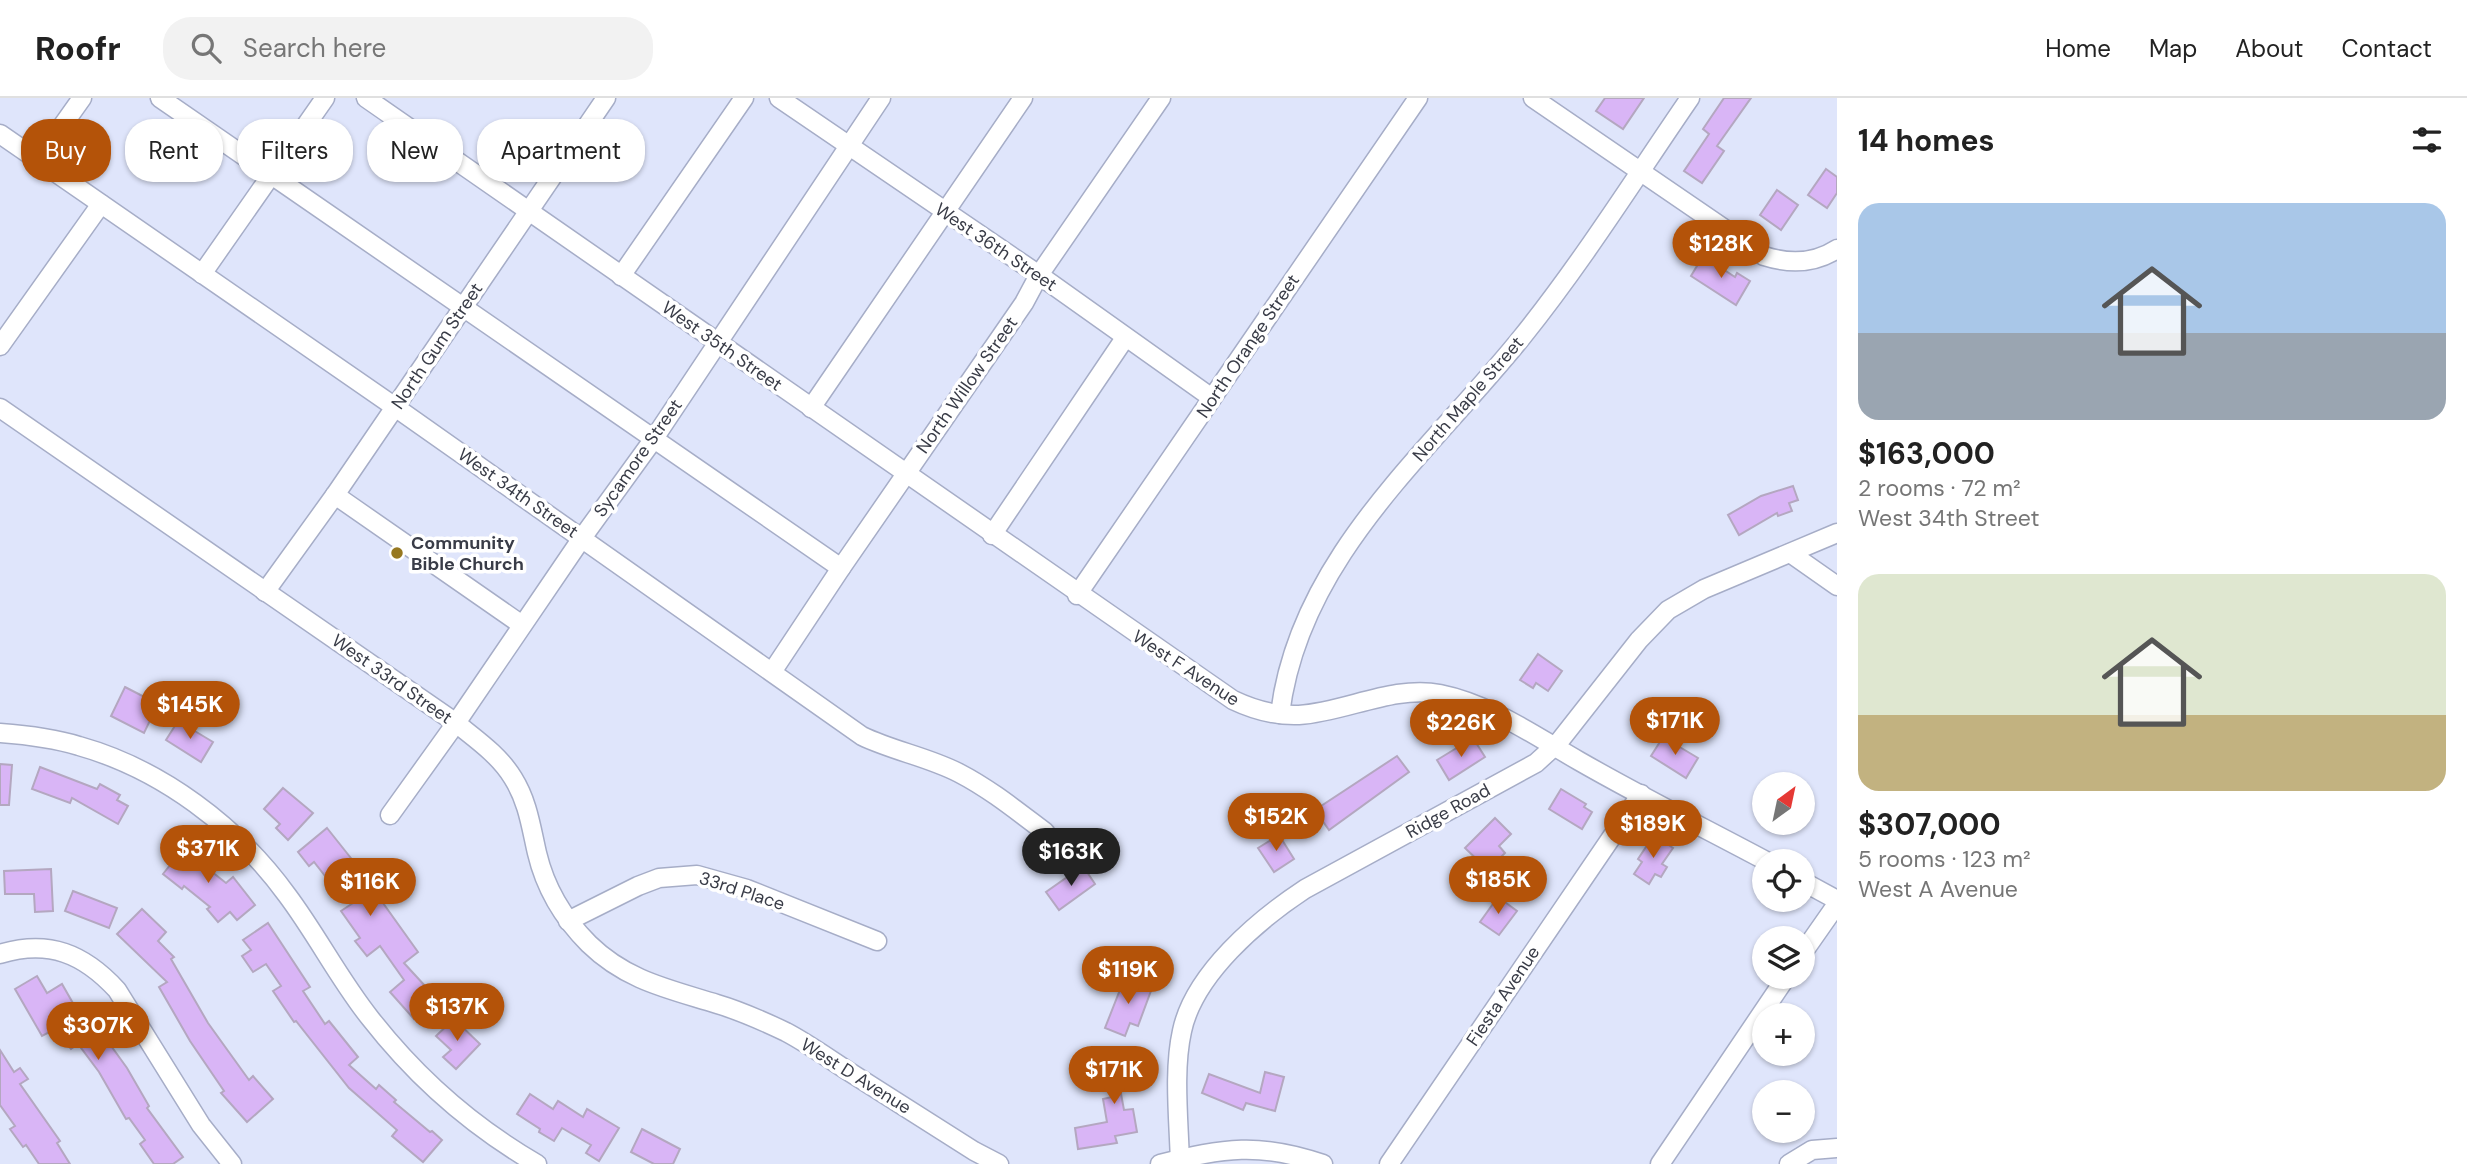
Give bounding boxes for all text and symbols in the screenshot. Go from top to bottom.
search box [163,17,653,80]
text: Roofr [35,27,121,70]
icon: search [187,29,225,67]
text: Search here [243,31,386,65]
text: Home [2045,33,2111,64]
text: Map [2149,33,2197,64]
text: About [2235,33,2304,64]
text: Contact [2342,33,2432,64]
chip: Buy [21,119,111,182]
chip: Rent [125,119,223,182]
chip: Filters [237,119,353,182]
chip: New [367,119,463,182]
chip: Apartment [477,119,645,182]
text: 14 homes [1858,121,1995,160]
icon: filters [2408,121,2446,159]
street label: West 36th Street [930,197,1062,297]
pin: $128K [1672,220,1770,280]
text: $128K [1689,228,1753,258]
icon: home [2089,248,2215,374]
street label: North Orange Street [1191,269,1305,423]
street label: North Gum Street [386,278,488,414]
street label: West 35th Street [657,295,787,397]
street label: North Willow Street [911,312,1023,458]
street label: North Maple Street [1407,331,1529,467]
street label: Sycamore Street [588,394,688,522]
text: $163,000 [1858,434,1995,473]
street label: West 34th Street [453,442,583,544]
text: 2 rooms · 72 m² [1858,473,2021,503]
text: West 34th Street [1858,503,2039,533]
place label: Community Bible Church [411,531,524,576]
marker: Community Bible Church [389,545,405,561]
icon: home [2089,619,2215,745]
street label: West F Avenue [1128,624,1244,712]
street label: West 33rd Street [327,628,457,730]
pin: $145K [141,682,239,741]
text: $145K [157,689,223,719]
pin: $171K [1626,698,1724,757]
pin: $226K [1412,700,1510,759]
text: $171K [1646,705,1704,735]
text: $226K [1426,707,1496,737]
north arrow [1752,772,1815,835]
map controls [1752,772,1815,1143]
street label: Ridge Road [1402,778,1494,844]
pin: $152K [1227,794,1325,853]
pin: $189K [1604,800,1702,860]
text: $152K [1244,801,1308,831]
text: $307,000 [1858,805,2001,844]
text: $189K [1620,808,1686,838]
pin: $371K [159,826,257,885]
pin: $163K [1022,828,1120,888]
text: $371K [176,833,240,863]
text: $163K [1038,836,1104,866]
text: 5 rooms · 123 m² [1858,844,2031,874]
button: locate [1752,849,1815,912]
pin: $185K [1449,856,1547,916]
pin: $116K [321,858,419,918]
text: $185K [1465,864,1531,894]
text: $116K [340,866,400,896]
street label: 33rd Place [696,866,788,916]
text: West A Avenue [1858,874,2018,904]
button: layers [1752,926,1815,989]
street label: Fiesta Avenue [1461,941,1545,1051]
pin: $119K [1079,946,1177,1006]
text: $119K [1098,954,1158,984]
pin: $137K [408,984,506,1043]
text: $137K [425,991,489,1021]
pin: $307K [49,1002,147,1062]
button: + [1752,1003,1815,1066]
text: $307K [62,1010,134,1040]
street label: West D Avenue [796,1033,916,1119]
pin: $171K [1065,1046,1163,1106]
text: $171K [1085,1054,1143,1084]
button: − [1752,1080,1815,1143]

